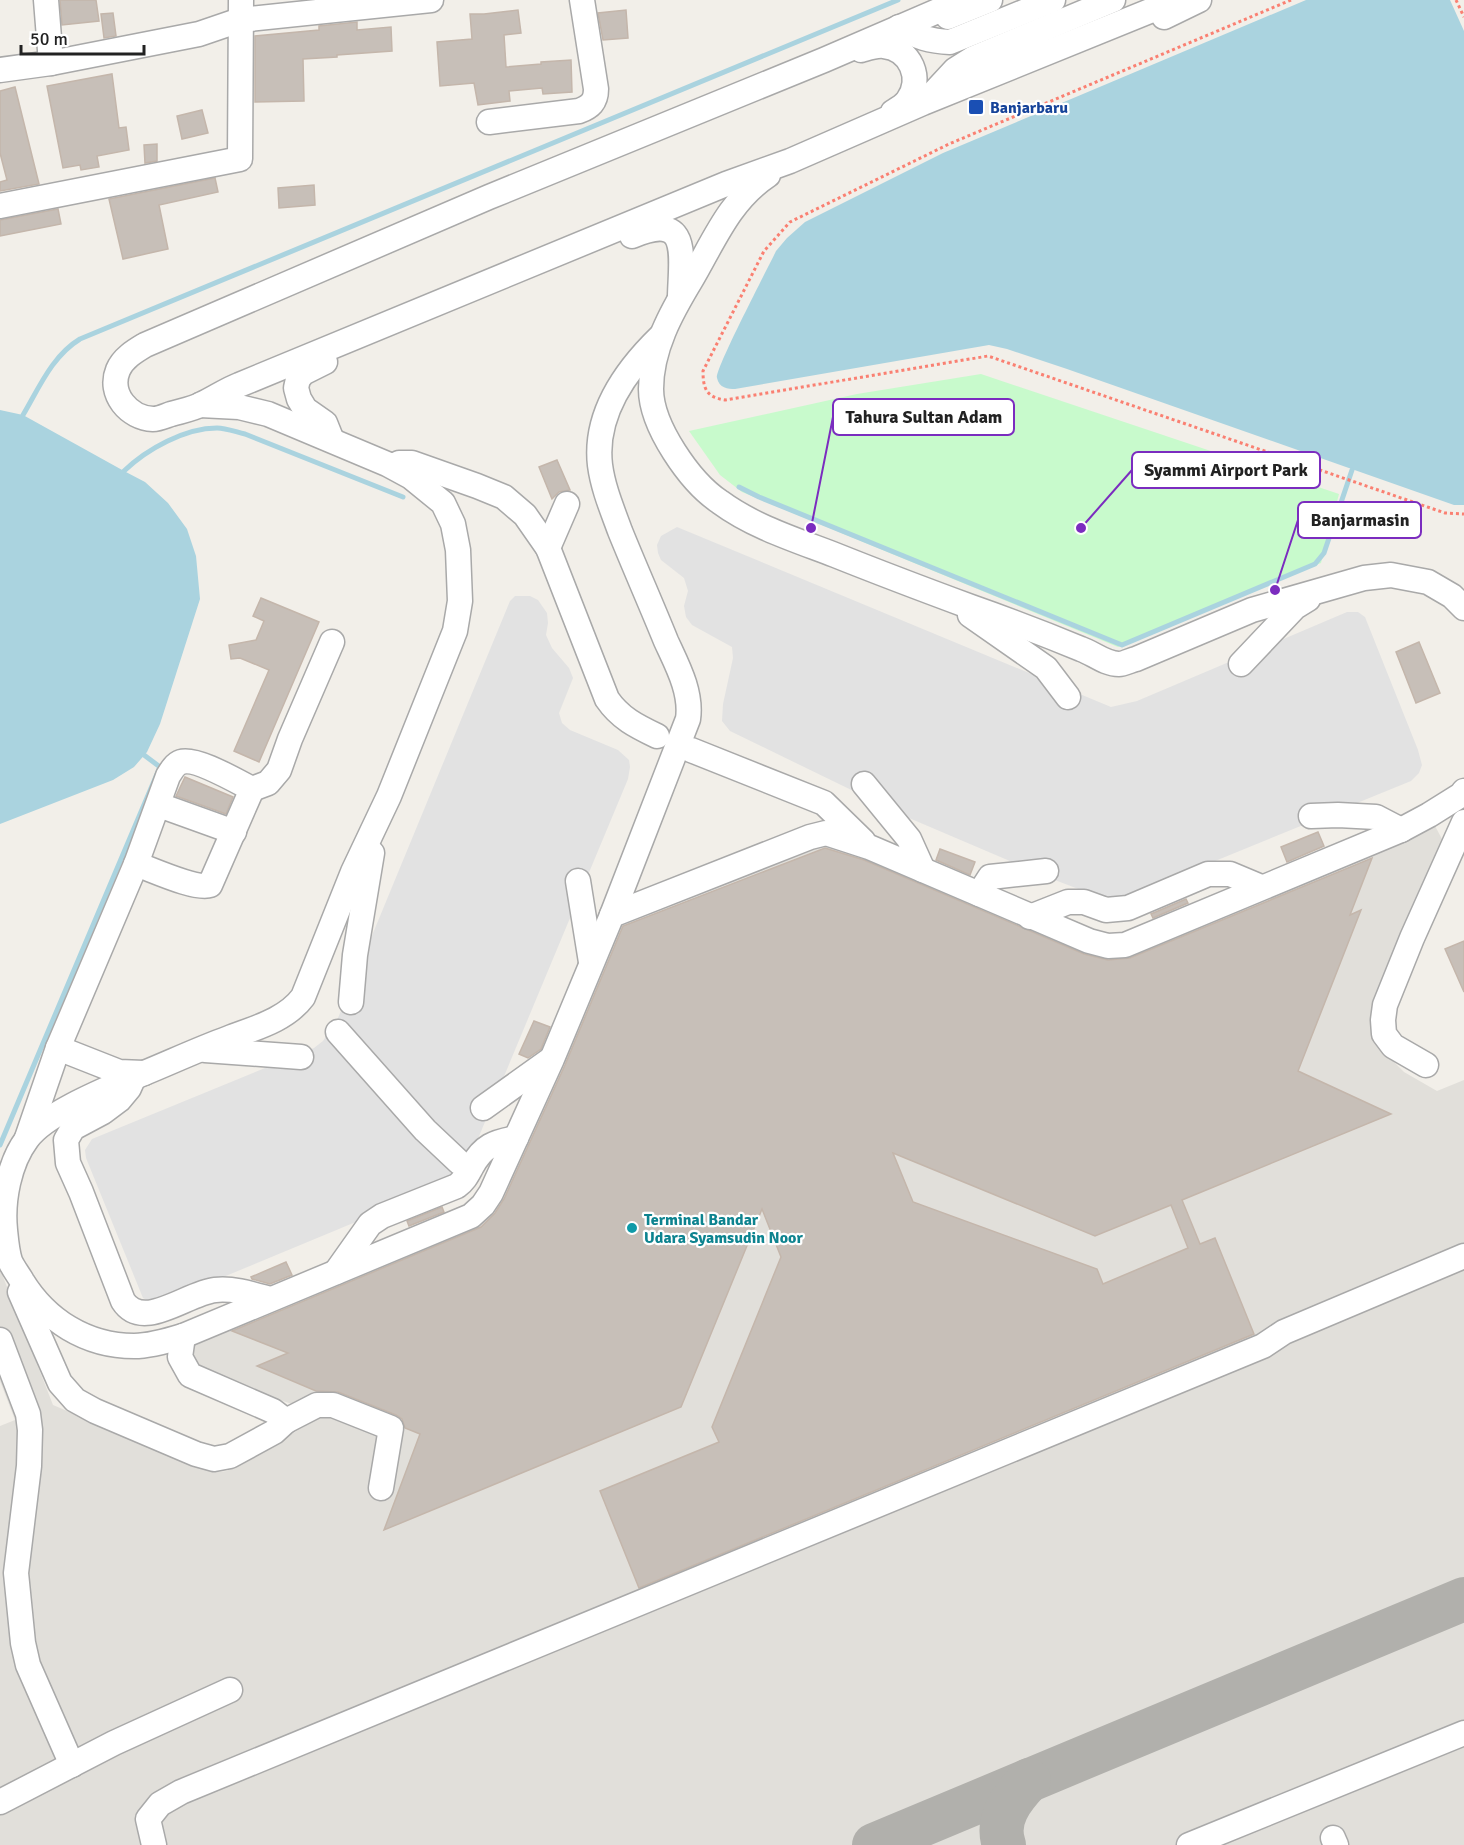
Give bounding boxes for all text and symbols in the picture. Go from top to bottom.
scale bar [21,18,144,56]
text: 50 m [30,28,68,50]
marker: Banjarbaru [967,98,985,116]
place label: Banjarbaru [990,98,1068,118]
callout: Tahura Sultan Adam [833,399,1014,435]
text: Tahura Sultan Adam [846,406,1002,428]
callout: Syammi Airport Park [1132,452,1320,488]
text: Syammi Airport Park [1144,459,1308,481]
callout: Banjarmasin [1298,502,1421,538]
text: Banjarmasin [1310,509,1410,531]
place label: Terminal Bandar Udara Syamsudin Noor [644,1210,803,1248]
marker: Terminal Bandar Udara Syamsudin Noor [625,1221,639,1235]

